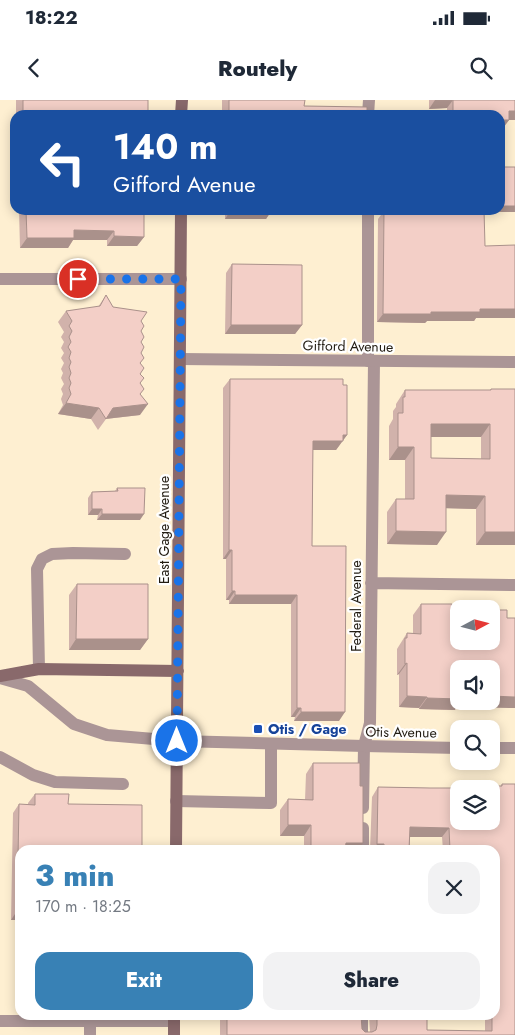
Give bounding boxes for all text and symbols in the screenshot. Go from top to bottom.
text: 18:22 [25,4,78,31]
text: Routely [218,52,297,84]
icon: back [20,54,48,82]
icon: search [467,54,495,82]
text: 140 m [113,122,218,172]
icon: left [30,130,95,195]
text: Gifford Avenue [113,168,256,200]
pin [57,258,99,300]
icon: arrive [64,265,92,293]
street label: Gifford Avenue [302,335,394,357]
street label: East Gage Avenue [154,476,174,584]
street label: Federal Avenue [346,560,366,652]
north arrow [450,600,500,650]
map controls [450,600,500,830]
button: sound [450,660,500,710]
position arrow [150,714,202,766]
place label: Otis / Gage [268,719,347,739]
button: search [450,720,500,770]
street label: Otis Avenue [365,721,437,743]
marker: Otis / Gage [252,723,264,735]
button: layers [450,780,500,830]
text: 3 min [35,854,114,897]
button: close [428,862,480,914]
text: 170 m · 18:25 [35,895,131,918]
button: Exit [35,952,253,1010]
button: Share [263,952,480,1010]

